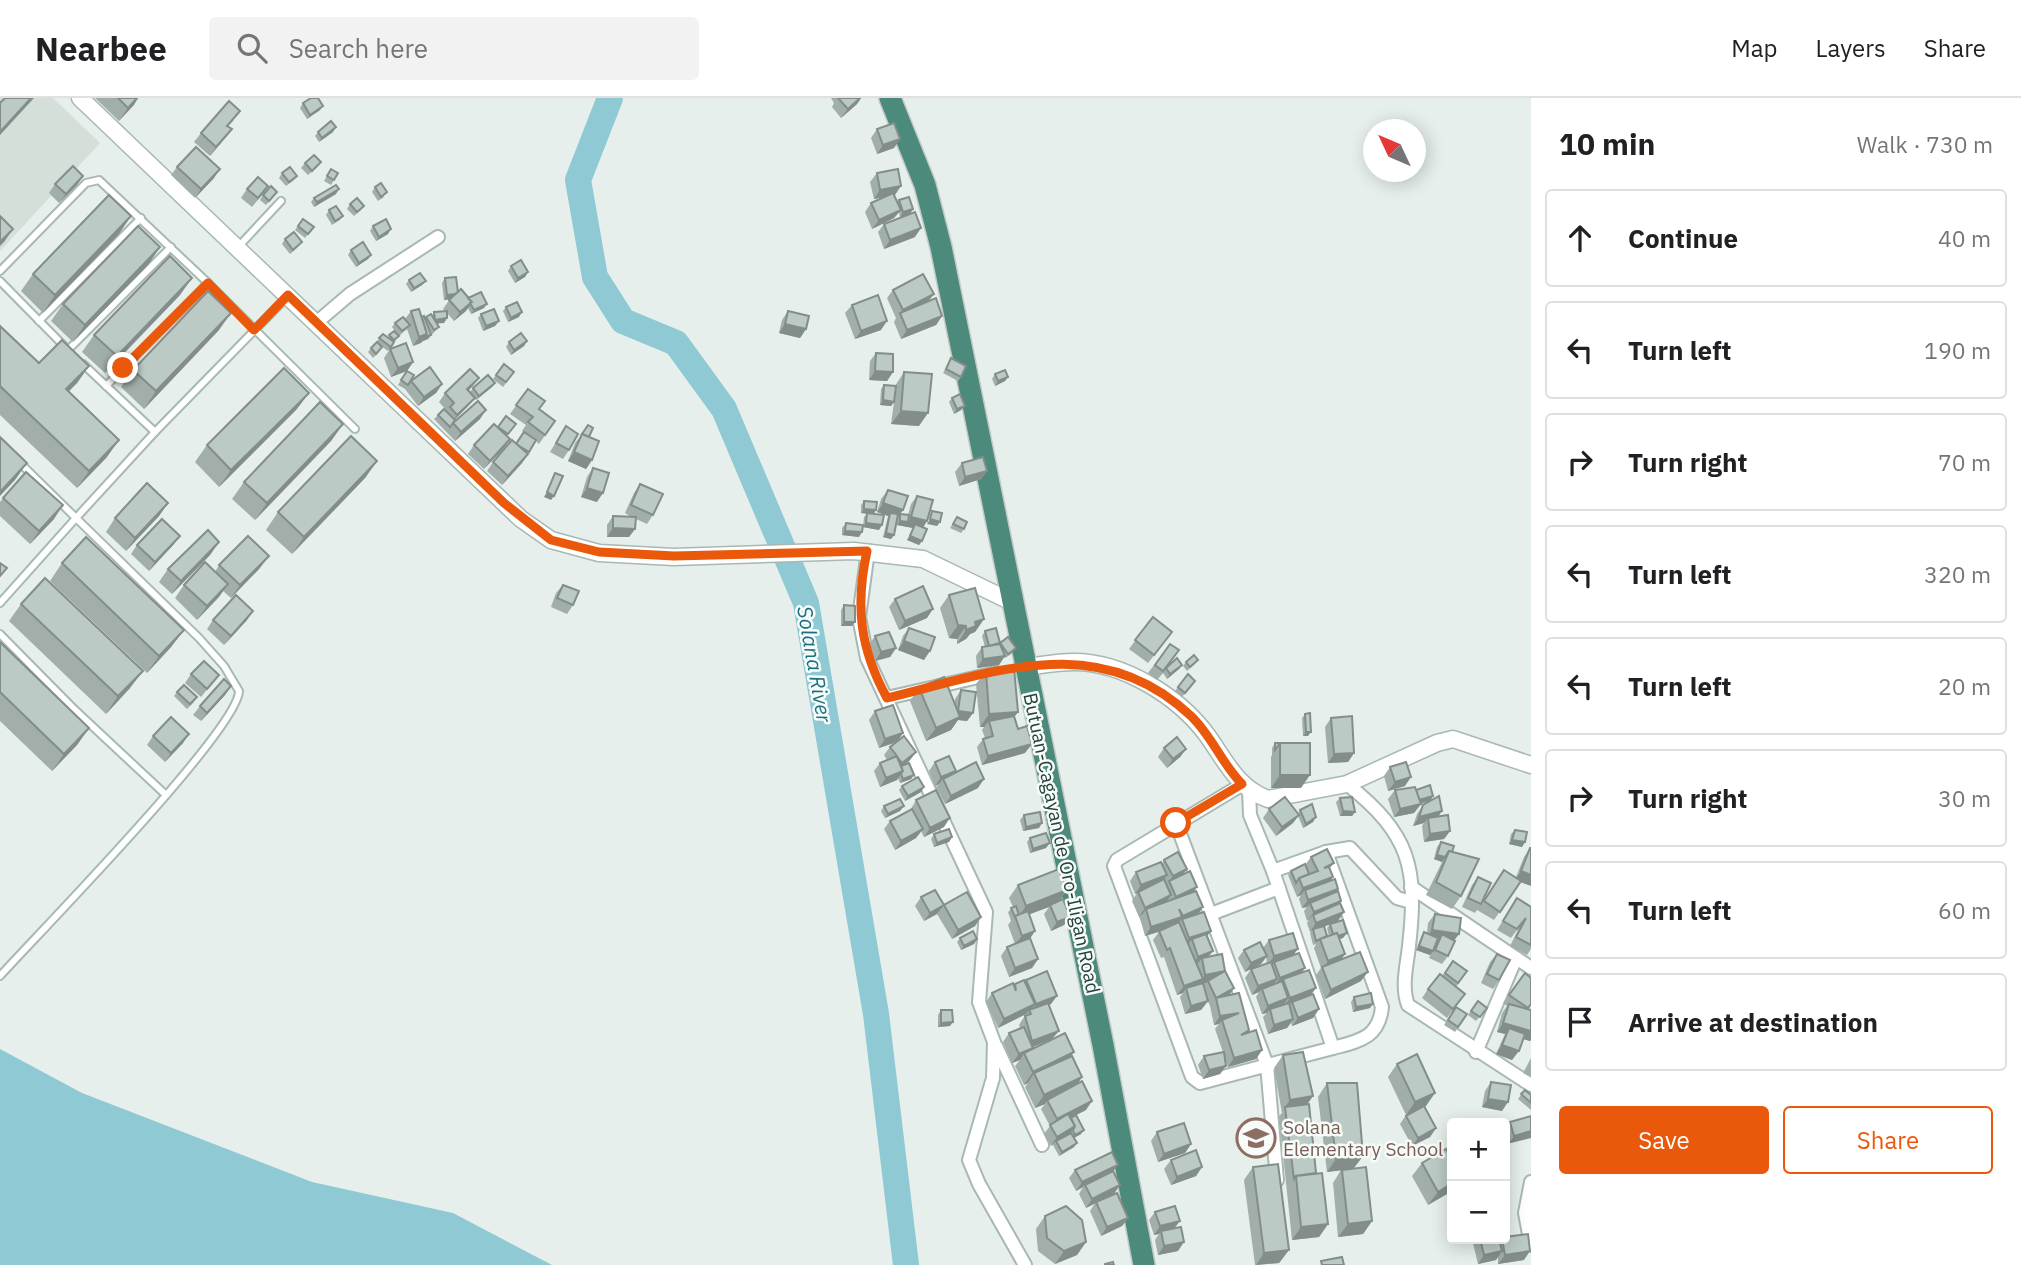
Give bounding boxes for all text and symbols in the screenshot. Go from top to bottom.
search box [209,17,699,80]
text: Nearbee [35,27,167,70]
icon: search [233,29,271,67]
text: Search here [289,31,428,65]
text: Map [1731,32,1778,64]
text: Layers [1816,32,1886,64]
text: Share [1924,32,1986,64]
north arrow [1363,119,1426,182]
text: 10 min [1559,124,1655,163]
text: Walk · 730 m [1857,129,1993,159]
icon: ahead [1561,219,1599,257]
text: Continue [1628,221,1738,255]
text: 40 m [1938,223,1991,253]
icon: left [1561,331,1599,369]
text: Turn left [1628,333,1731,367]
text: 190 m [1924,335,1991,365]
route end [107,352,138,383]
icon: right [1561,443,1599,481]
text: Turn right [1628,445,1747,479]
text: 70 m [1938,447,1991,477]
icon: left [1561,555,1599,593]
text: Turn left [1628,557,1731,591]
text: 320 m [1924,559,1991,589]
water label: Solana River [791,604,839,726]
icon: left [1561,667,1599,705]
text: Turn left [1628,669,1731,703]
text: 20 m [1938,671,1991,701]
street label: Butuan-Cagayan de Oro-Iligan Road [1018,690,1106,996]
icon: right [1561,779,1599,817]
text: Turn right [1628,781,1747,815]
text: 30 m [1938,783,1991,813]
route start [1160,807,1191,838]
icon: left [1561,891,1599,929]
text: Turn left [1628,893,1731,927]
text: 60 m [1938,895,1991,925]
icon: arrive [1561,1003,1599,1041]
text: Arrive at destination [1628,1005,1878,1039]
button: Save [1559,1106,1769,1174]
button: Share [1783,1106,1993,1174]
place label: Solana Elementary School [1283,1115,1443,1161]
school or university icon: Solana Elementary School [1235,1117,1277,1159]
map controls [1447,1118,1510,1244]
button: + [1447,1118,1510,1181]
button: − [1447,1181,1510,1244]

